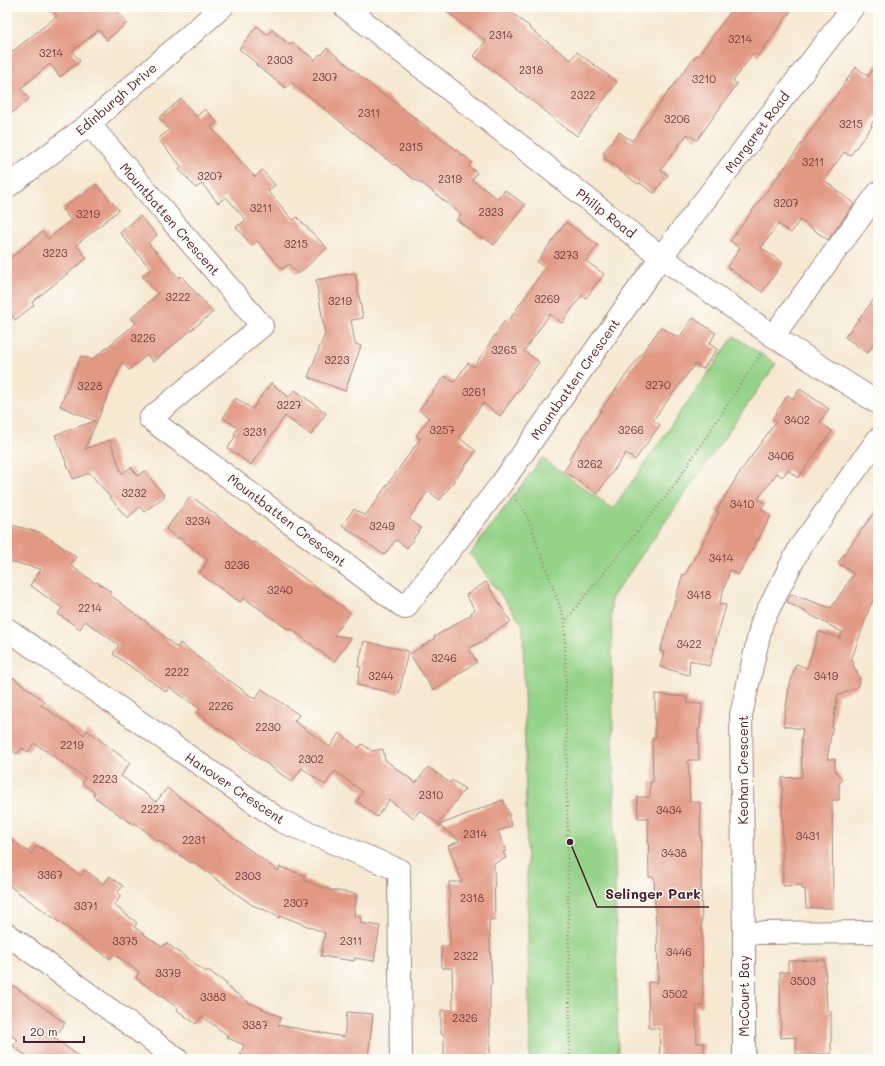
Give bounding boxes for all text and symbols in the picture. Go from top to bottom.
house number: 2314 [489,27,514,42]
house number: 3214 [728,31,753,46]
house number: 3214 [39,45,64,60]
house number: 2303 [267,52,293,67]
street label: Edinburgh Drive [72,59,160,139]
house number: 2318 [519,62,543,77]
house number: 2307 [312,69,338,84]
house number: 3210 [692,71,716,86]
house number: 2322 [571,87,595,102]
street label: Margaret Road [720,88,793,176]
house number: 2311 [358,105,380,120]
house number: 3206 [664,111,690,126]
house number: 3215 [839,116,863,131]
house number: 2315 [399,139,423,154]
house number: 3211 [802,154,824,169]
street label: Mountbatten Crescent [117,159,224,279]
house number: 3207 [197,168,223,183]
house number: 2319 [438,171,462,186]
street label: Philip Road [573,184,640,241]
house number: 3207 [773,195,799,210]
house number: 3211 [250,200,272,215]
house number: 2323 [478,204,504,219]
house number: 3219 [76,206,100,221]
house number: 3215 [284,236,308,251]
house number: 3223 [42,245,68,260]
house number: 3273 [553,247,579,262]
house number: 3222 [166,289,190,304]
house number: 3269 [534,291,560,306]
house number: 3219 [328,293,352,308]
street label: Mountbatten Crescent [526,315,623,443]
house number: 3226 [130,330,156,345]
house number: 3265 [491,342,517,357]
house number: 3223 [324,352,350,367]
house number: 3270 [645,377,671,392]
house number: 3228 [77,378,103,393]
house number: 3261 [462,384,486,399]
house number: 3227 [277,397,301,412]
house number: 3402 [784,412,810,427]
house number: 3257 [429,422,455,437]
house number: 3266 [618,422,644,437]
house number: 3231 [243,424,267,439]
house number: 3406 [768,448,794,463]
house number: 3262 [577,456,603,471]
street label: Mountbatten Crescent [225,469,350,570]
house number: 3232 [121,485,147,500]
house number: 3410 [730,496,755,511]
house number: 3234 [185,513,211,528]
house number: 3249 [369,518,395,533]
house number: 3414 [709,550,734,565]
house number: 3236 [224,557,250,572]
house number: 3240 [267,582,293,597]
house number: 3418 [687,587,712,602]
house number: 2214 [78,600,102,615]
house number: 3422 [676,636,702,651]
house number: 3246 [431,650,457,665]
house number: 2222 [165,664,189,679]
house number: 3244 [368,668,394,683]
house number: 3419 [814,668,839,683]
house number: 2226 [208,698,234,713]
street label: Keohan Crescent [734,715,751,825]
house number: 2230 [255,719,281,734]
house number: 2219 [60,737,84,752]
street label: Hanover Crescent [182,748,289,827]
house number: 2302 [298,751,324,766]
house number: 2223 [93,771,118,786]
house number: 2310 [419,787,443,802]
house number: 2227 [141,801,165,816]
house number: 3434 [656,802,682,817]
house number: 2314 [463,826,488,841]
house number: 3431 [796,828,820,843]
house number: 2231 [182,832,206,847]
house number: 3438 [661,845,687,860]
house number: 3367 [37,867,63,882]
house number: 2303 [235,868,261,883]
callout: Selinger Park [597,881,709,907]
text: Selinger Park [605,884,701,903]
house number: 2318 [460,890,484,905]
house number: 2307 [283,895,309,910]
house number: 3371 [74,898,98,913]
house number: 3375 [112,933,138,948]
house number: 2311 [340,933,362,948]
house number: 3446 [666,944,692,959]
house number: 2322 [454,948,478,963]
street label: McCourt Bay [735,955,752,1037]
house number: 3379 [155,965,181,980]
house number: 3503 [790,973,817,988]
house number: 3502 [662,986,688,1001]
house number: 3383 [200,989,227,1004]
house number: 2326 [452,1010,478,1025]
house number: 3387 [242,1017,268,1032]
scale bar [24,1018,84,1044]
text: 20 m [30,1023,58,1039]

